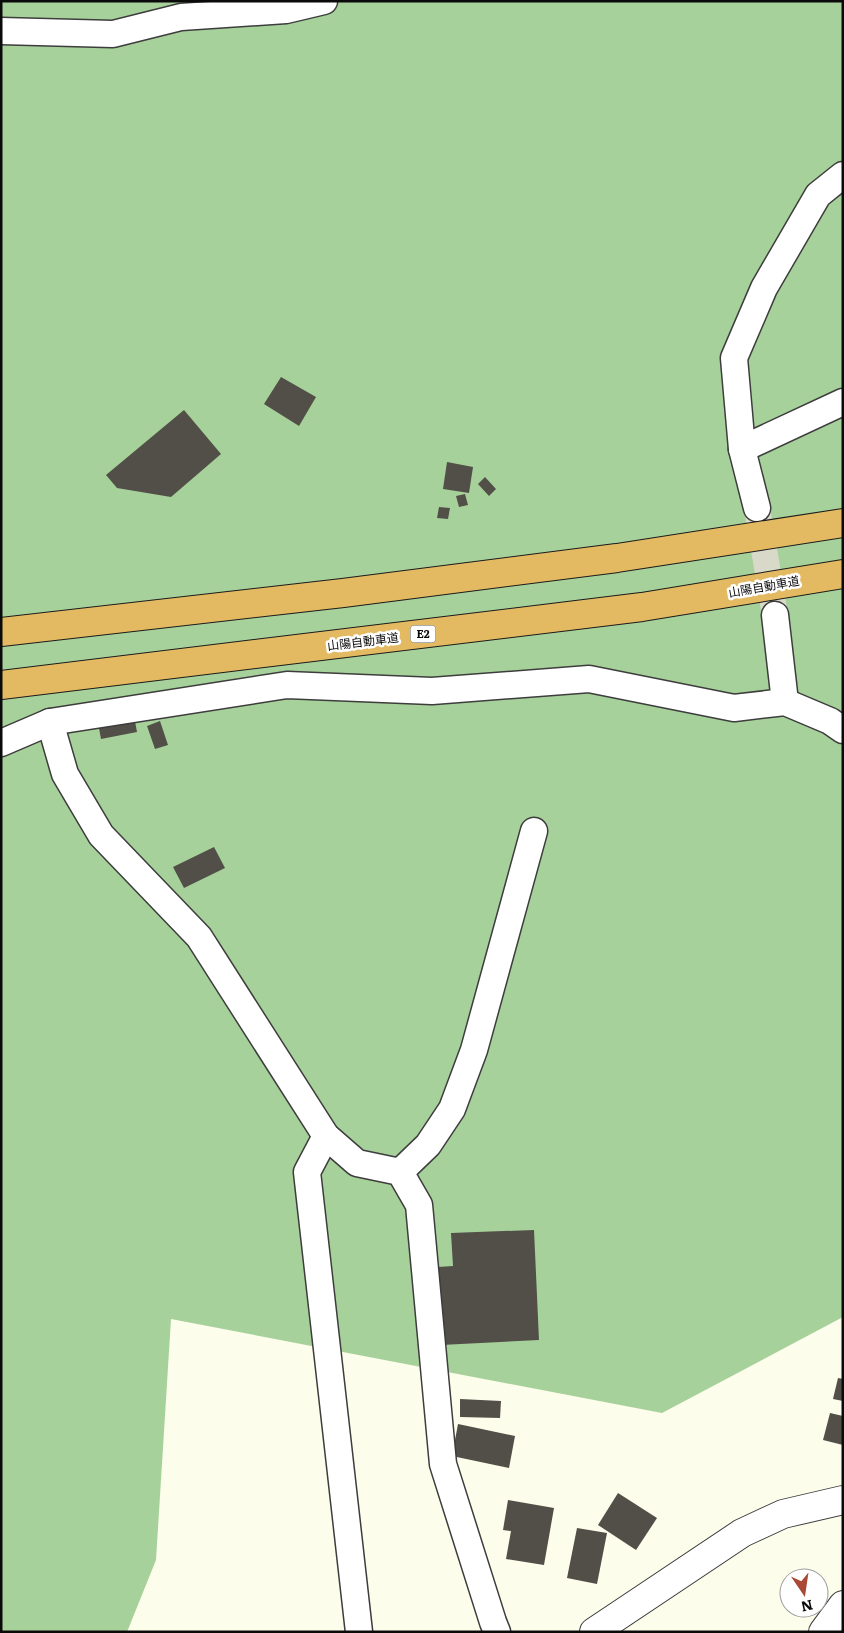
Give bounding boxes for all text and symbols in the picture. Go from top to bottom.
street label: 山陽自動車道 [727,571,801,601]
road number: E2 [410,626,436,642]
street label: 山陽自動車道 [326,628,400,654]
north arrow [779,1568,829,1618]
text: N [799,1596,815,1618]

